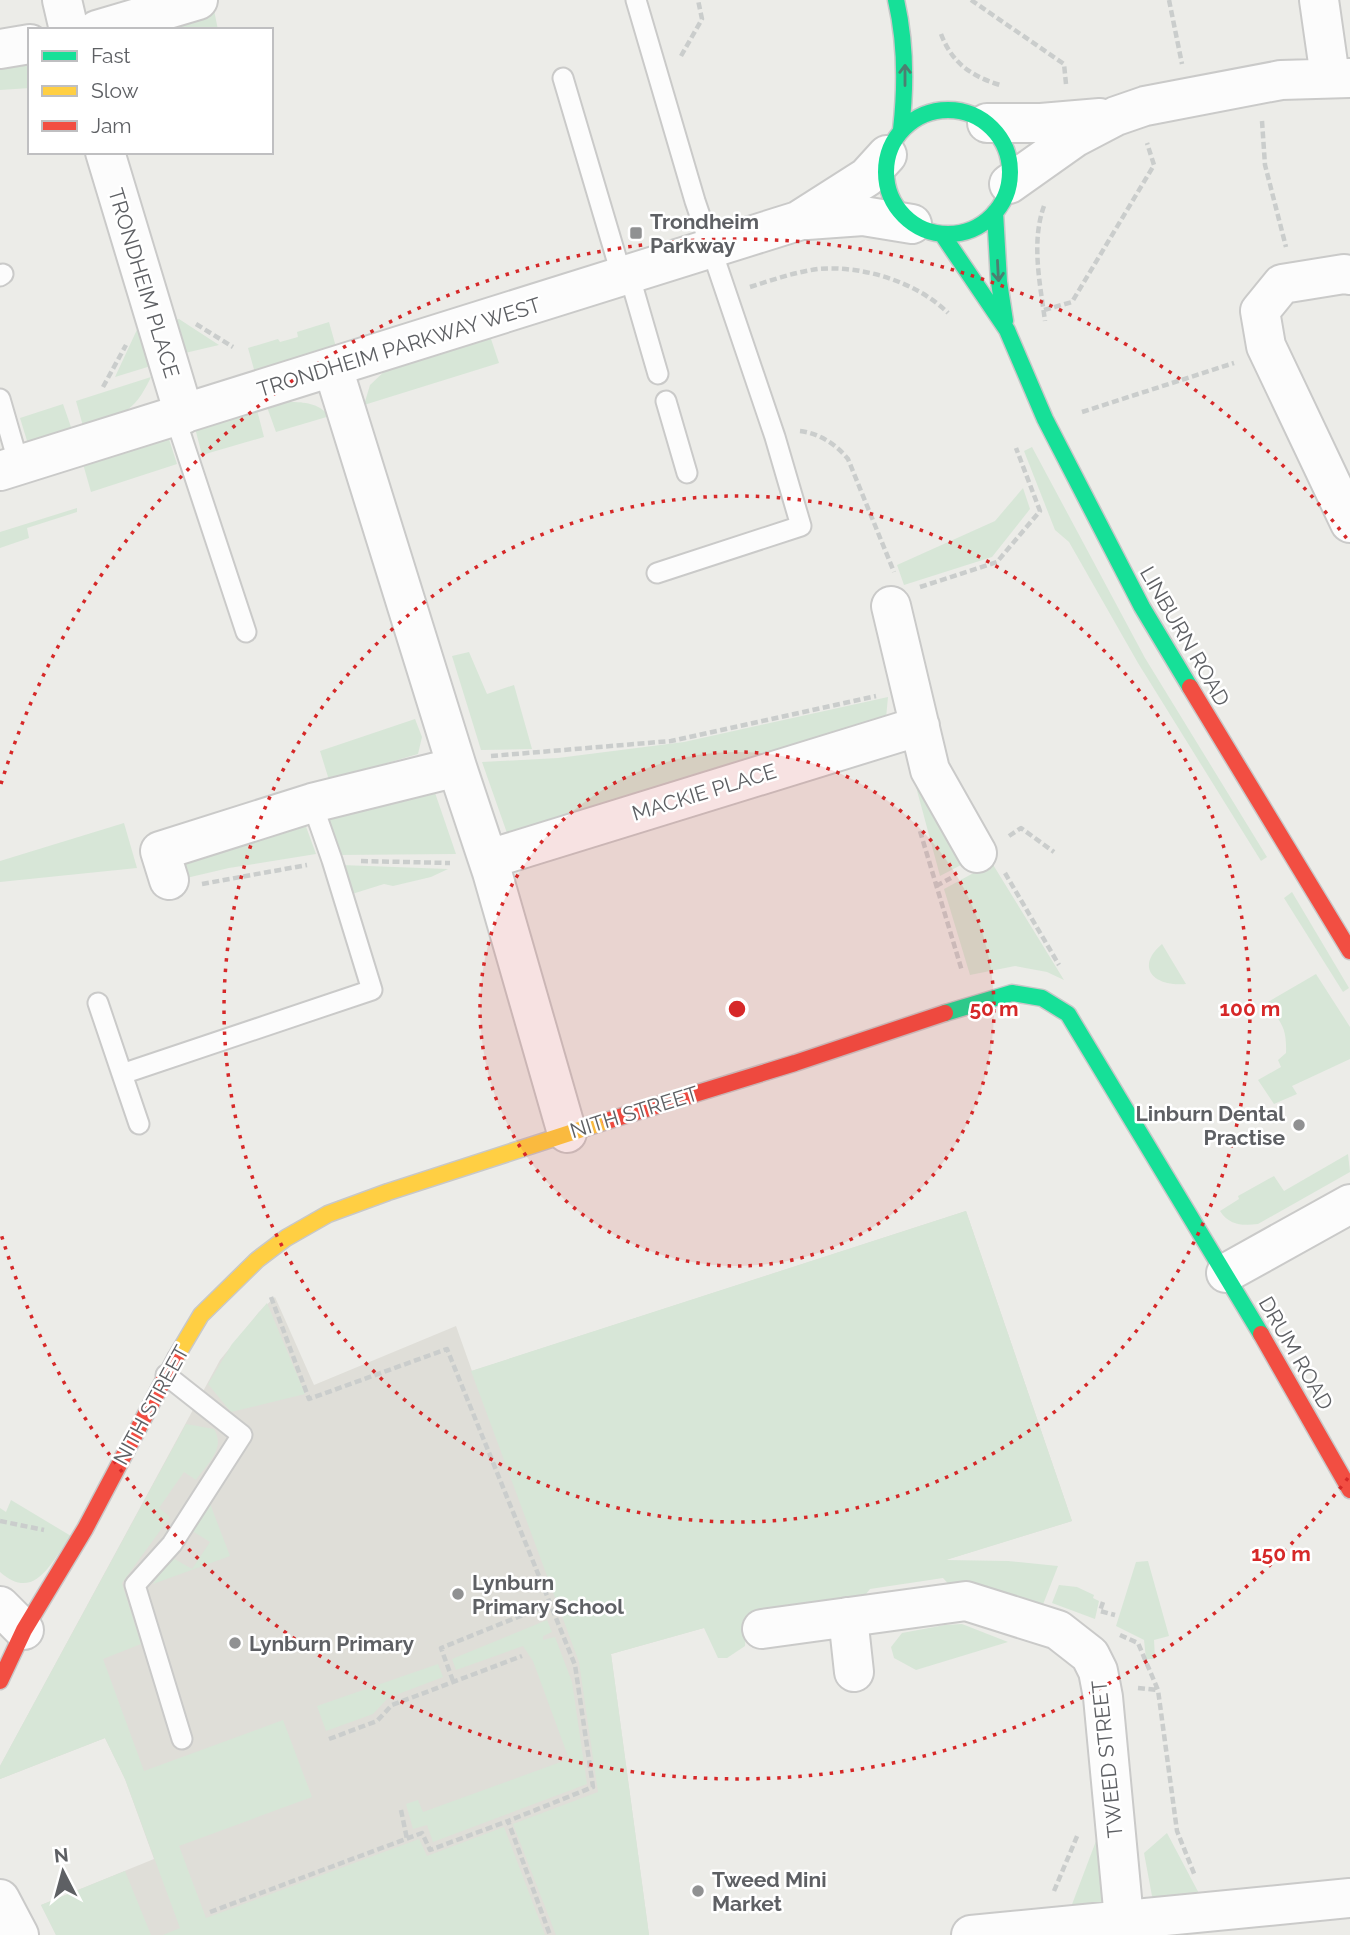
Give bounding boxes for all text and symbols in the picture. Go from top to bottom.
legend [28,28,273,154]
text: Fast [91,43,131,68]
one-way arrow [898,64,912,87]
text: Slow [91,78,139,103]
text: Jam [91,113,132,138]
street label: TRONDHEIM PLACE [103,185,185,381]
place label: Trondheim Parkway [650,209,759,258]
marker: Trondheim Parkway [628,225,644,241]
one-way arrow [992,259,1005,282]
street label: TRONDHEIM PARKWAY WEST [254,292,544,402]
street label: LINBURN ROAD [1135,562,1235,710]
street label: MACKIE PLACE [629,758,779,826]
text: 50 m [969,996,1019,1021]
text: 100 m [1220,996,1280,1021]
centre of rings [725,997,749,1021]
street label: NITH STREET [567,1081,701,1143]
place label: Linburn Dental Practise [1136,1101,1285,1150]
marker: Linburn Dental Practise [1291,1117,1307,1133]
street label: DRUM ROAD [1254,1292,1338,1414]
street label: NITH STREET [108,1341,194,1469]
text: 150 m [1251,1541,1311,1566]
place label: Lynburn Primary School [472,1570,624,1619]
marker: Lynburn Primary School [450,1586,466,1602]
place label: Lynburn Primary [249,1631,415,1656]
marker: Lynburn Primary [227,1635,243,1651]
street label: TWEED STREET [1086,1679,1128,1839]
north arrow [28,1837,98,1907]
text: N [53,1843,70,1867]
place label: Tweed Mini Market [712,1867,827,1916]
marker: Tweed Mini Market [690,1883,706,1899]

